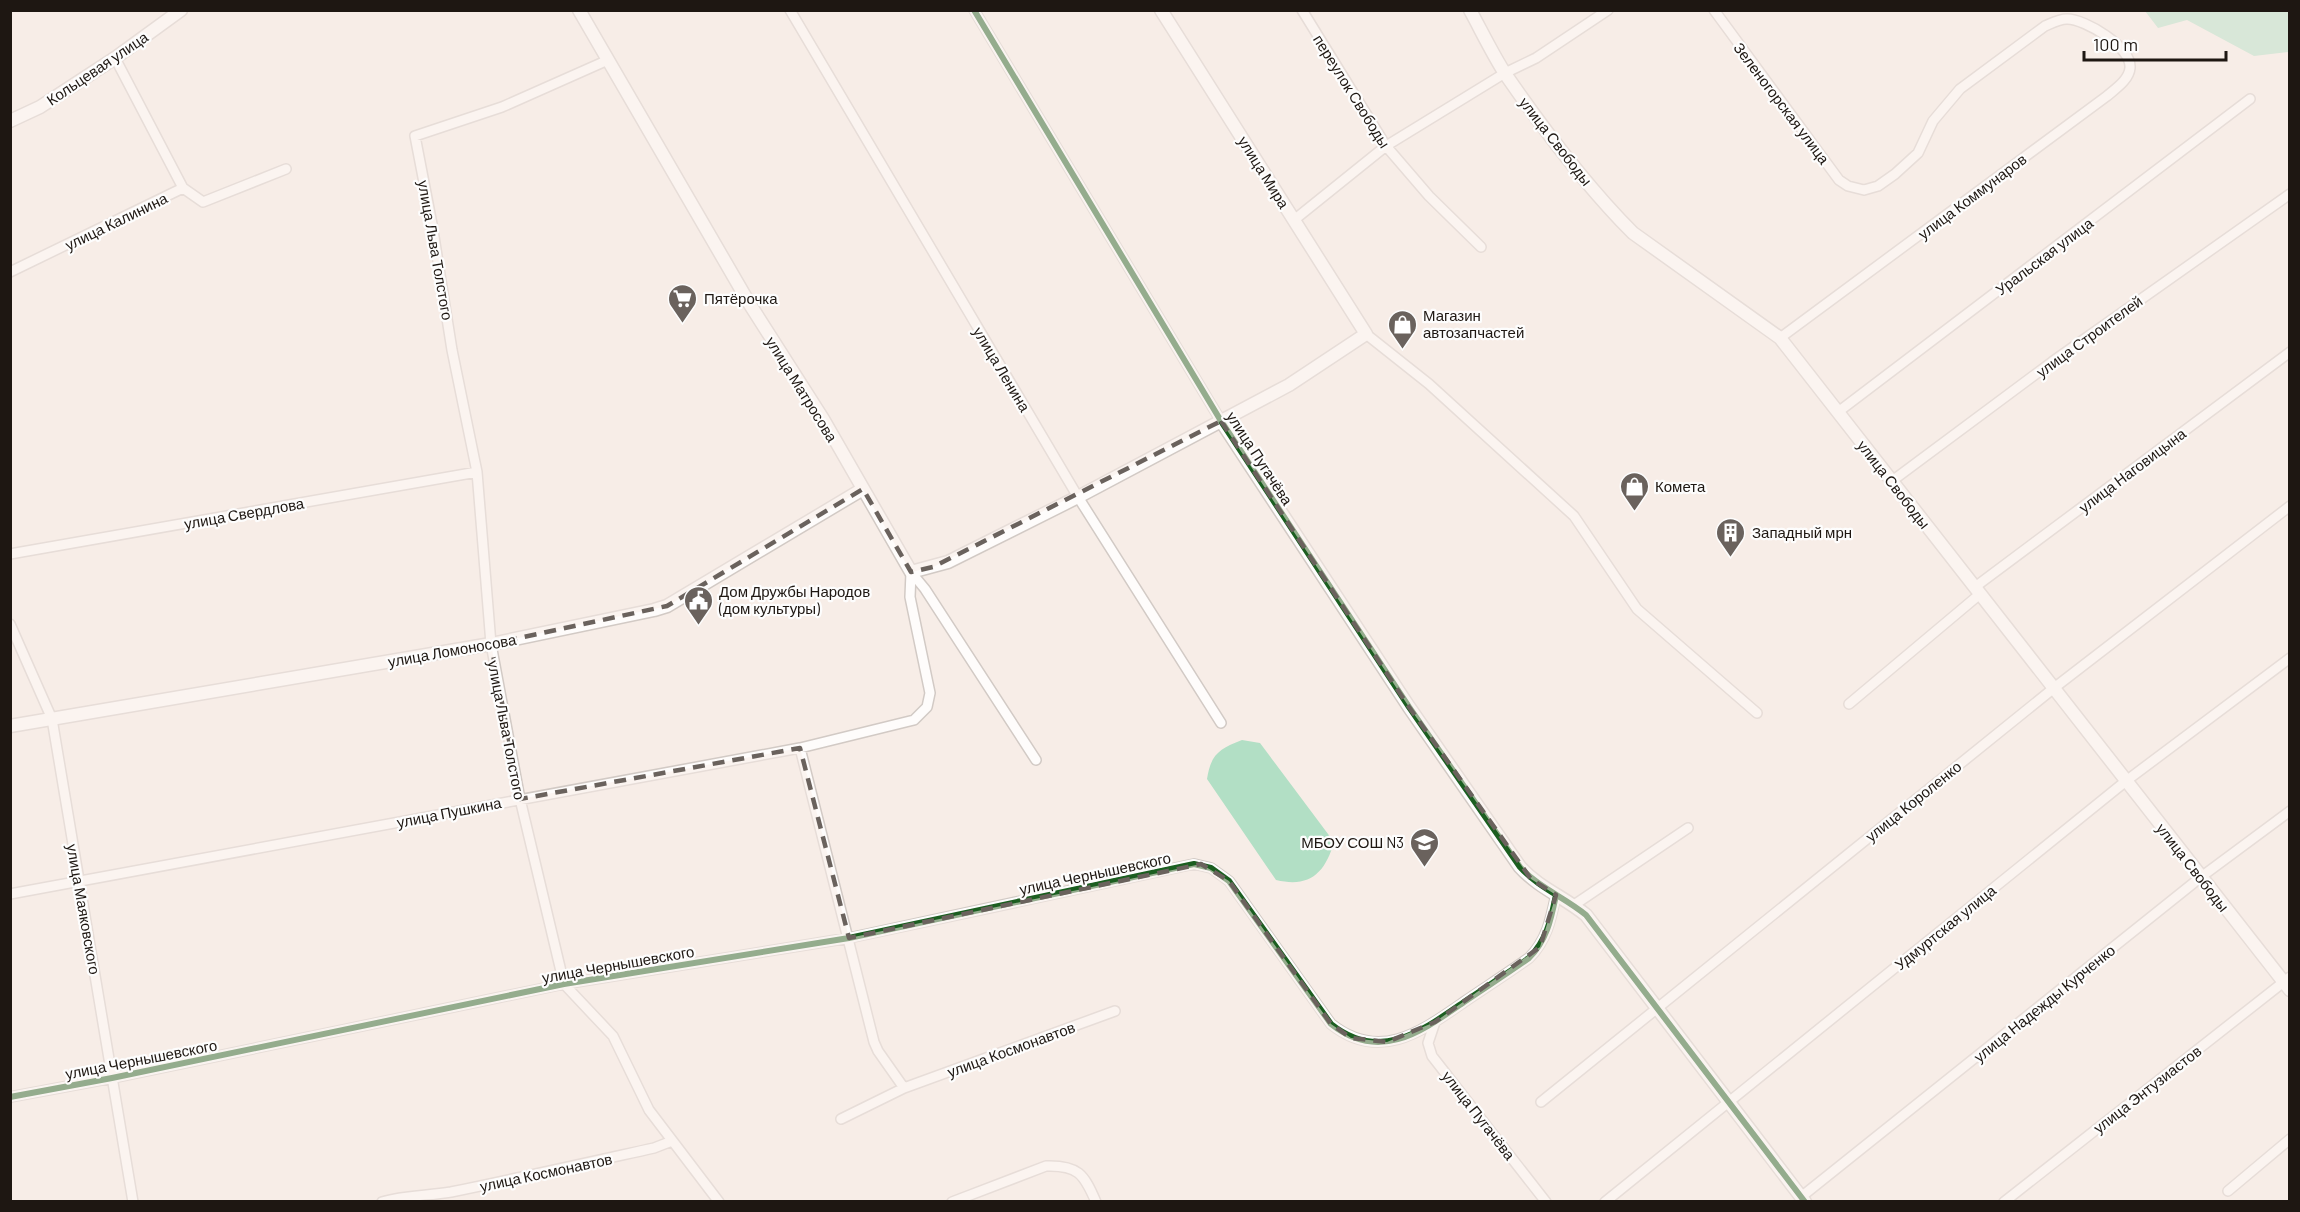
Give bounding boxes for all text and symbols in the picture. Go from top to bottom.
scale bar [2084,24,2226,62]
street label: Кольцевая улица [43,27,152,109]
street label: переулок Свободы [1310,31,1394,151]
text: 100 m [2093,33,2138,55]
street label: Зеленогорская улица [1730,39,1834,168]
street label: улица Свободы [1516,93,1596,189]
street label: улица Мира [1235,133,1294,212]
street label: улица Коммунаров [1914,149,2030,243]
street label: улица Льва Толстого [415,179,457,321]
street label: улица Калинина [62,188,171,254]
street label: Уральская улица [1992,213,2097,298]
supermarket icon: Пятёрочка [667,282,699,324]
place label: Пятёрочка [704,289,778,307]
street label: улица Строителей [2032,291,2146,381]
place label: Магазин автозапчастей [1423,306,1524,341]
shop icon: Магазин автозапчастей [1386,308,1418,350]
street label: улица Ленина [970,323,1035,415]
street label: улица Матросова [762,333,842,445]
street label: улица Пугачёва [1223,408,1297,509]
street label: улица Наговицына [2075,424,2190,516]
street label: улица Свободы [1854,436,1934,532]
shop icon: Комета [1618,470,1650,512]
place label: Комета [1655,477,1706,495]
street label: улица Свердлова [183,493,306,532]
building icon: Западный мрн [1715,516,1747,558]
place label: Западный мрн [1752,523,1852,541]
place label: Дом Дружбы Народов (дом культуры) [718,582,870,617]
public building icon: Дом Дружбы Народов (дом культуры) [682,584,714,626]
street label: улица Ломоносова [386,630,518,670]
street label: улица Льва Толстого [485,659,529,801]
street label: улица Короленко [1861,757,1965,845]
street label: улица Пушкина [395,793,503,831]
street label: улица Свободы [2153,819,2233,915]
school or university icon: МБОУ СОШ N3 [1409,826,1441,868]
place label: МБОУ СОШ N3 [1301,833,1404,851]
street label: улица Маяковского [64,842,104,976]
street label: улица Чернышевского [1018,848,1172,898]
street label: Удмуртская улица [1891,880,2000,973]
street label: улица Надежды Курченко [1970,940,2118,1066]
street label: улица Чернышевского [540,942,696,986]
street label: улица Космонавтов [945,1017,1077,1081]
street label: улица Чернышевского [64,1035,218,1083]
street label: улица Энтузиастов [2089,1041,2205,1137]
street label: улица Пугачёва [1439,1067,1520,1164]
street label: улица Космонавтов [478,1149,614,1195]

